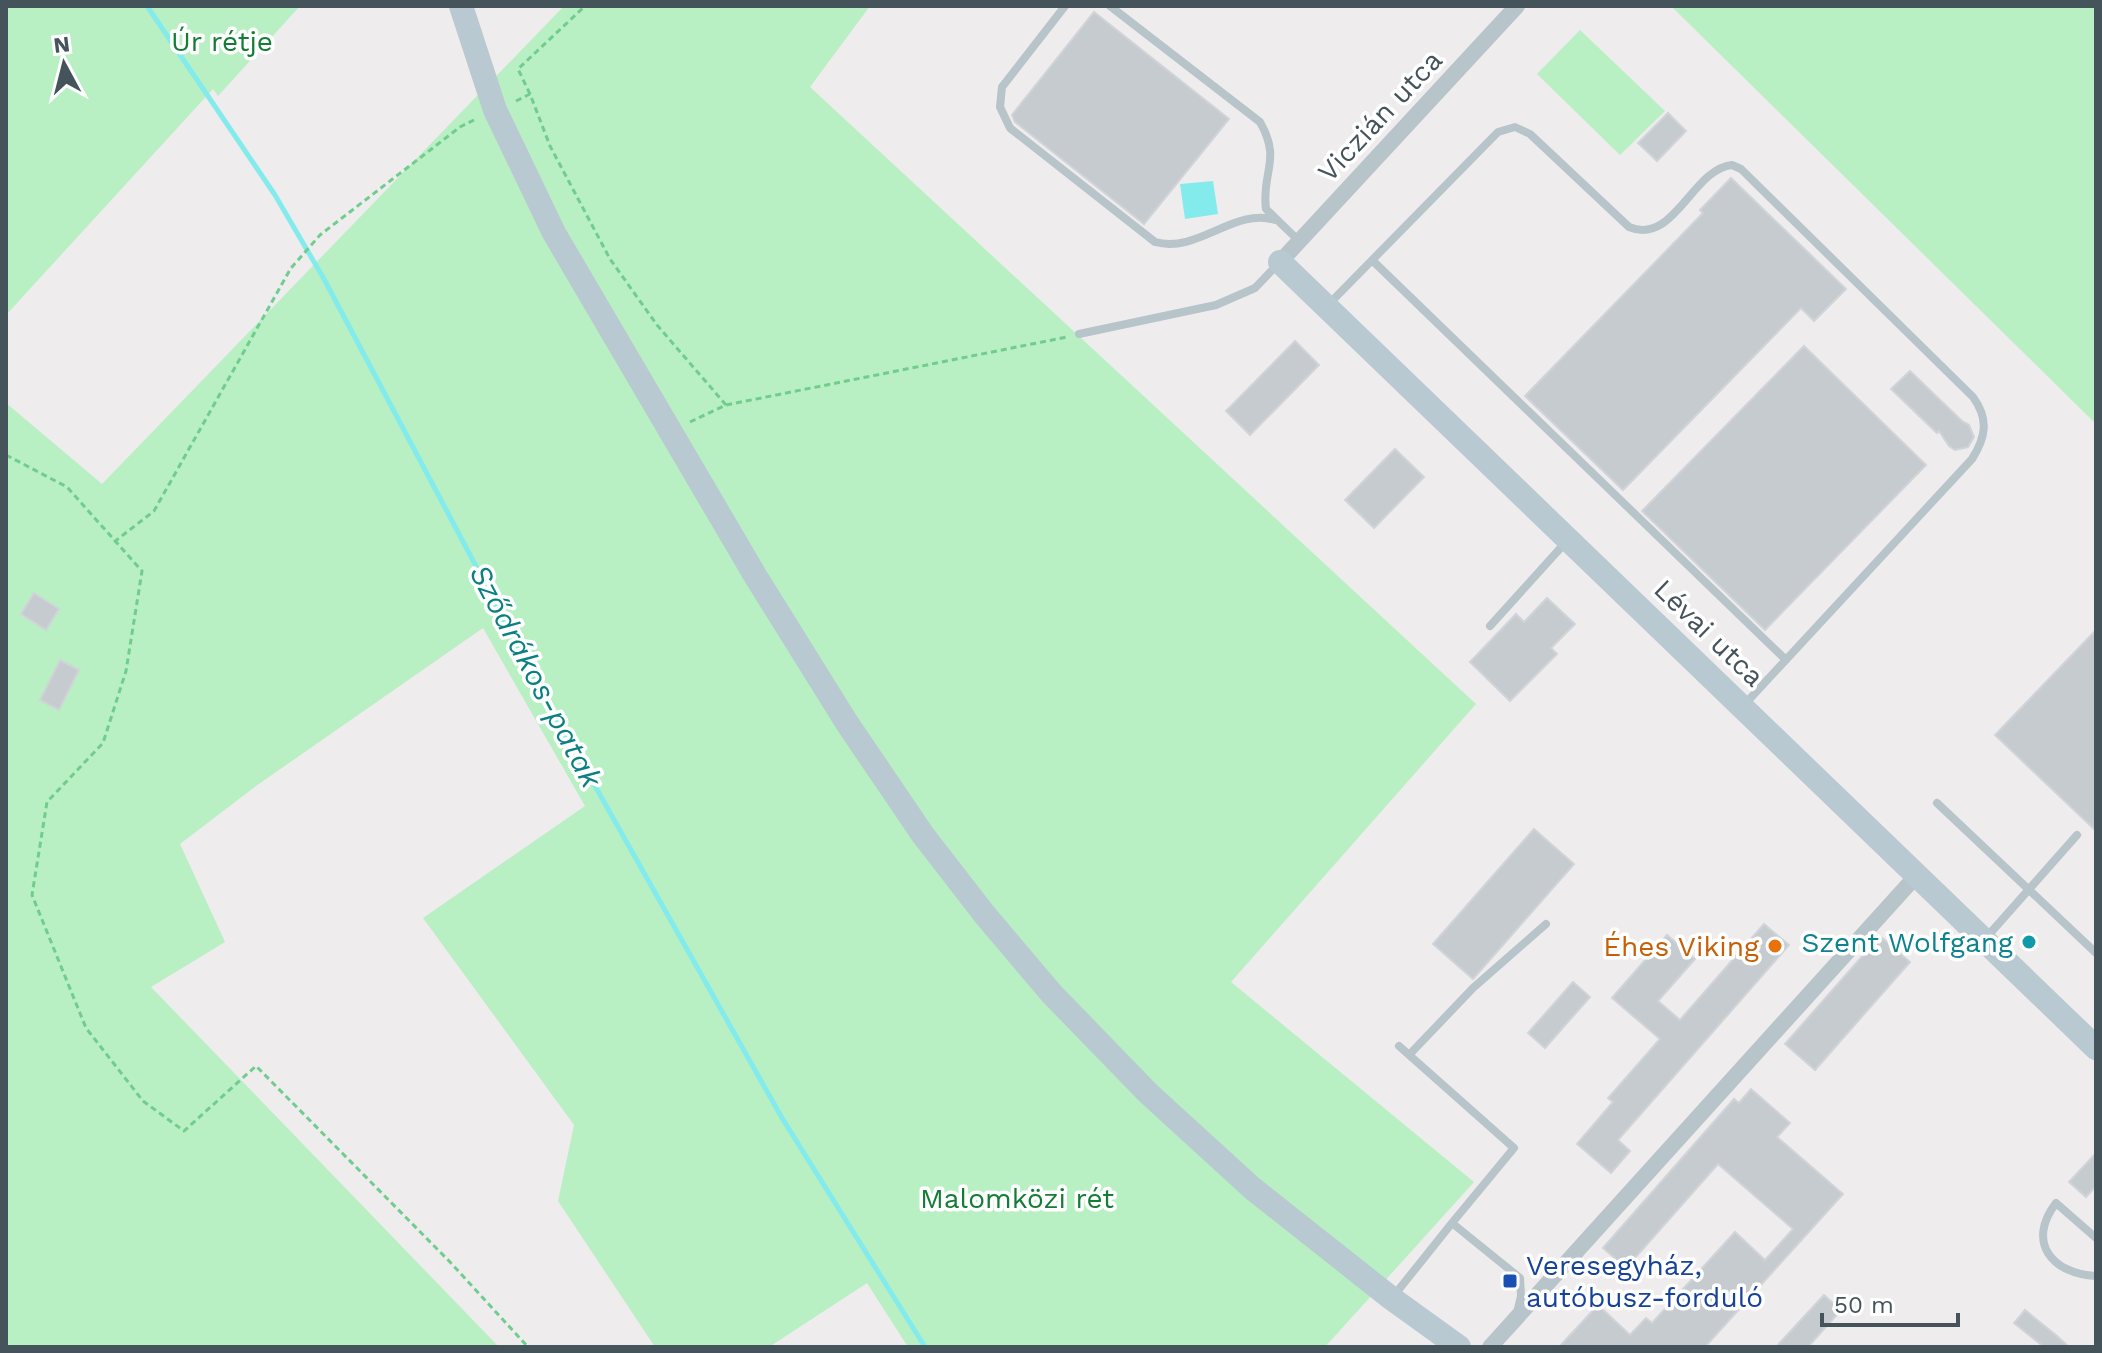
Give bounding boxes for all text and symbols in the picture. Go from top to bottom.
north arrow [24,24,104,104]
park label: Úr rétje [171,25,273,58]
text: N [52,31,71,58]
street label: Viczián utca [1311,44,1449,188]
water label: Sződrákos-patak [462,558,610,795]
street label: Lévai utca [1647,573,1771,693]
place label: Szent Wolfgang [1802,926,2013,959]
place label: Éhes Viking [1603,930,1759,963]
marker: Szent Wolfgang [2020,933,2038,951]
marker: Éhes Viking [1766,937,1784,955]
park label: Malomközi rét [920,1182,1114,1215]
place label: Veresegyház, autóbusz-forduló [1526,1249,1763,1314]
marker: Veresegyház, autóbusz-forduló [1501,1272,1519,1290]
scale bar [1822,1277,1958,1327]
text: 50 m [1834,1291,1894,1319]

